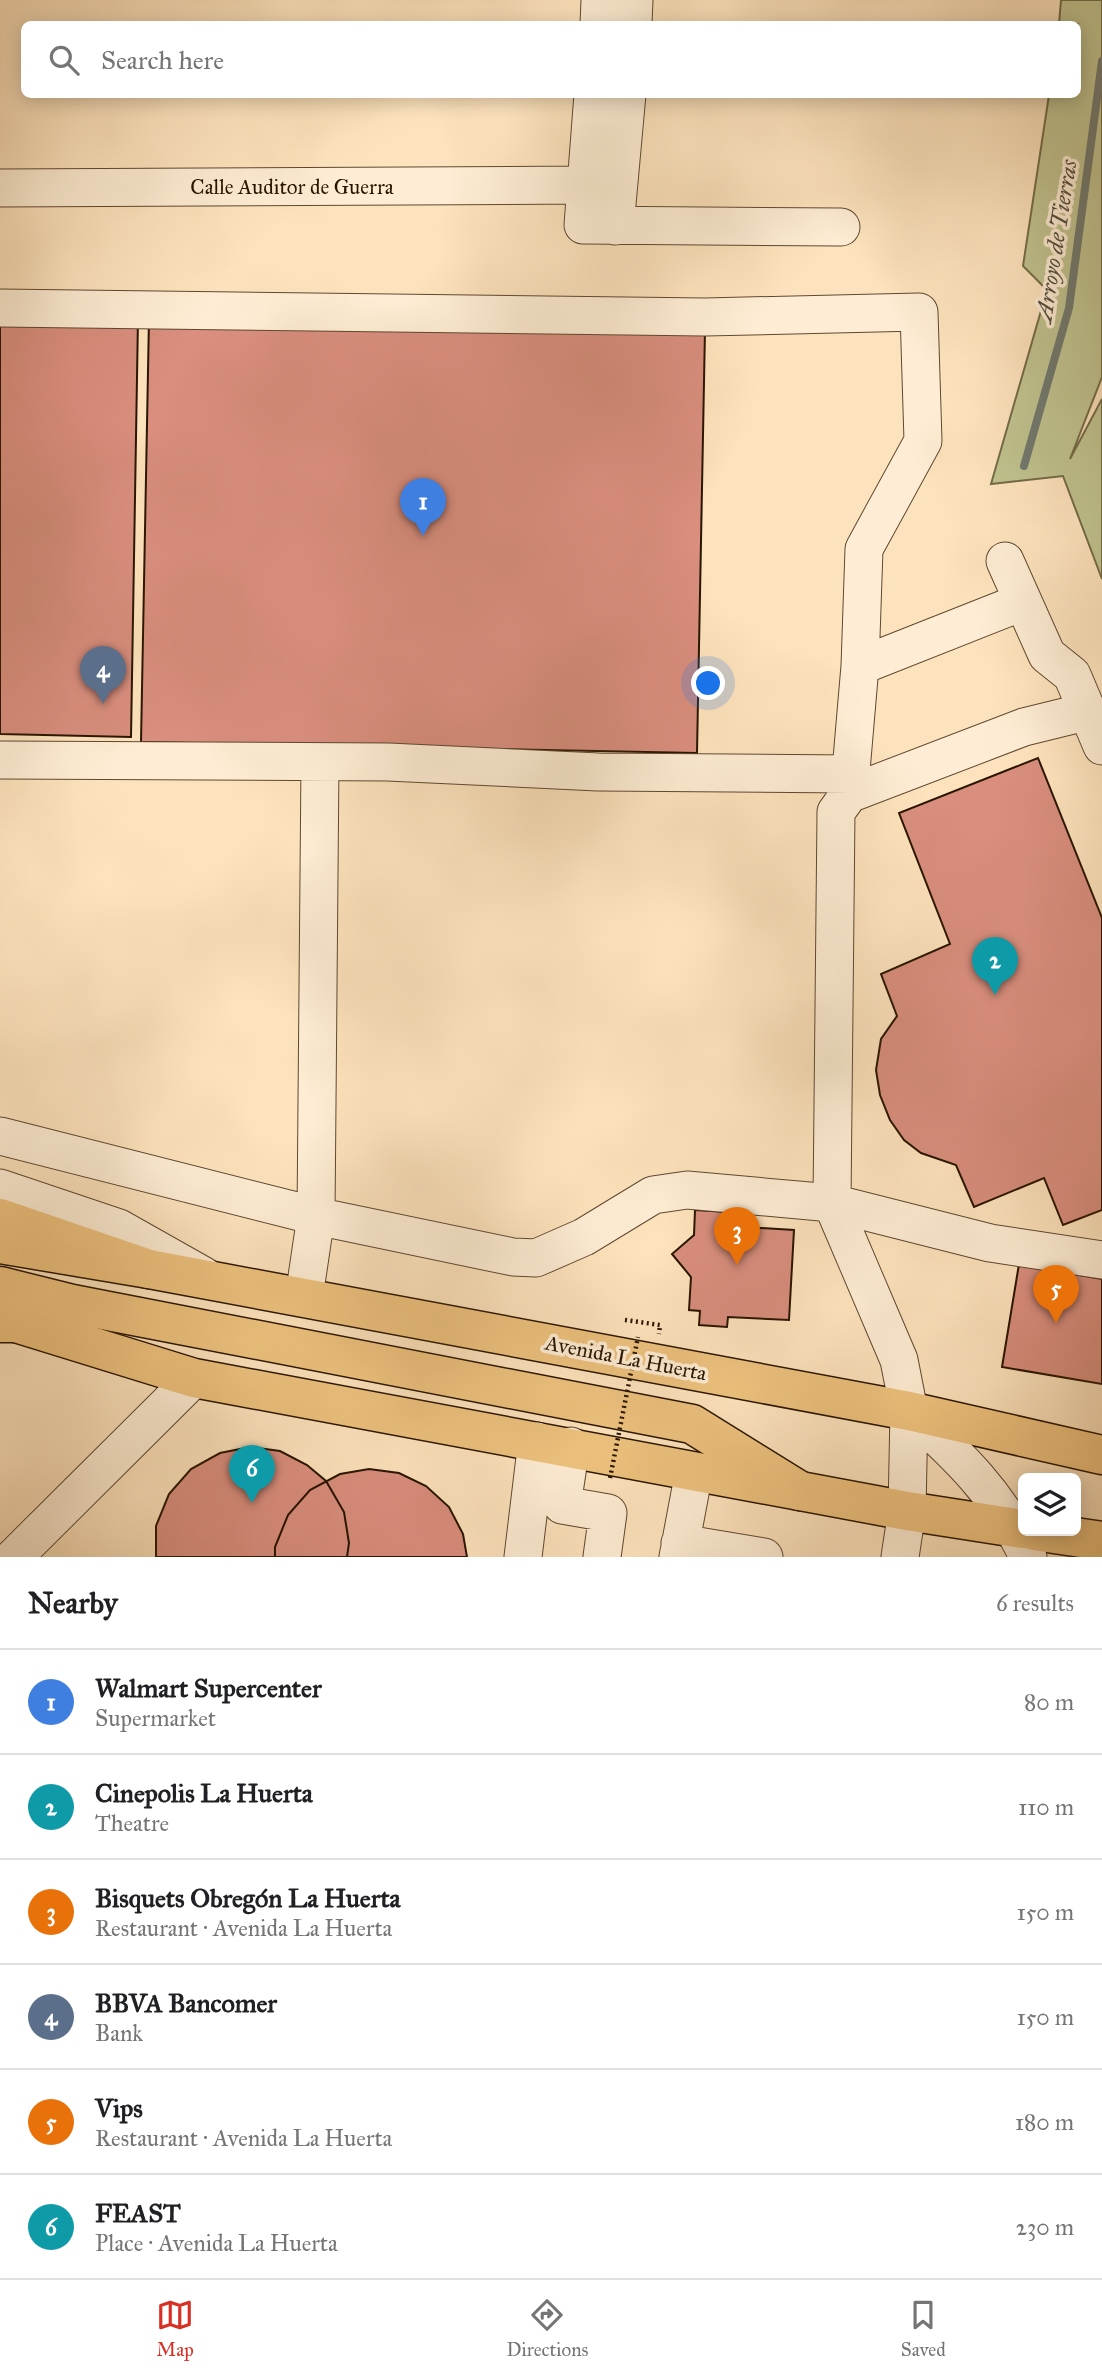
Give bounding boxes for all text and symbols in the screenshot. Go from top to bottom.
search box [21,21,1081,98]
icon: search [45,41,83,79]
text: Search here [101,44,224,76]
water label: Arroyo de Tierras [1029,158,1083,326]
street label: Calle Auditor de Guerra [190,174,394,200]
pin: 1 [400,478,446,536]
pin: 4 [80,646,126,704]
your location [691,666,725,700]
pin: 2 [972,937,1018,995]
pin: 3 [714,1207,760,1265]
pin: 5 [1033,1265,1079,1323]
street label: Avenida La Huerta [542,1329,709,1386]
pin: 6 [229,1445,275,1503]
map controls [1018,1473,1081,1536]
button: layers [1018,1473,1081,1536]
text: Nearby [28,1585,118,1621]
text: 6 results [996,1589,1074,1617]
text: Walmart Supercenter [95,1672,322,1704]
text: 1 [46,1688,56,1716]
text: 80 m [1024,1688,1074,1716]
text: Supermarket [95,1704,216,1732]
text: Cinepolis La Huerta [95,1777,313,1809]
text: 2 [45,1793,57,1821]
text: 110 m [1018,1793,1074,1821]
text: Theatre [95,1809,169,1837]
text: Bisquets Obregón La Huerta [95,1882,401,1914]
text: 3 [46,1898,56,1926]
text: 150 m [1017,1898,1074,1926]
text: Restaurant · Avenida La Huerta [95,1914,392,1942]
text: BBVA Bancomer [95,1987,277,2019]
text: 4 [45,2003,57,2031]
text: 150 m [1017,2003,1074,2031]
text: Bank [95,2019,143,2047]
text: Vips [95,2092,143,2124]
text: 5 [46,2108,56,2136]
text: 180 m [1015,2108,1074,2136]
text: Restaurant · Avenida La Huerta [95,2124,392,2152]
text: FEAST [95,2197,181,2229]
text: 6 [45,2213,57,2241]
text: 230 m [1016,2213,1074,2241]
text: Place · Avenida La Huerta [95,2229,338,2257]
tab: Map [156,2296,194,2361]
tab: Directions [506,2296,588,2361]
tab: Saved [901,2296,946,2361]

